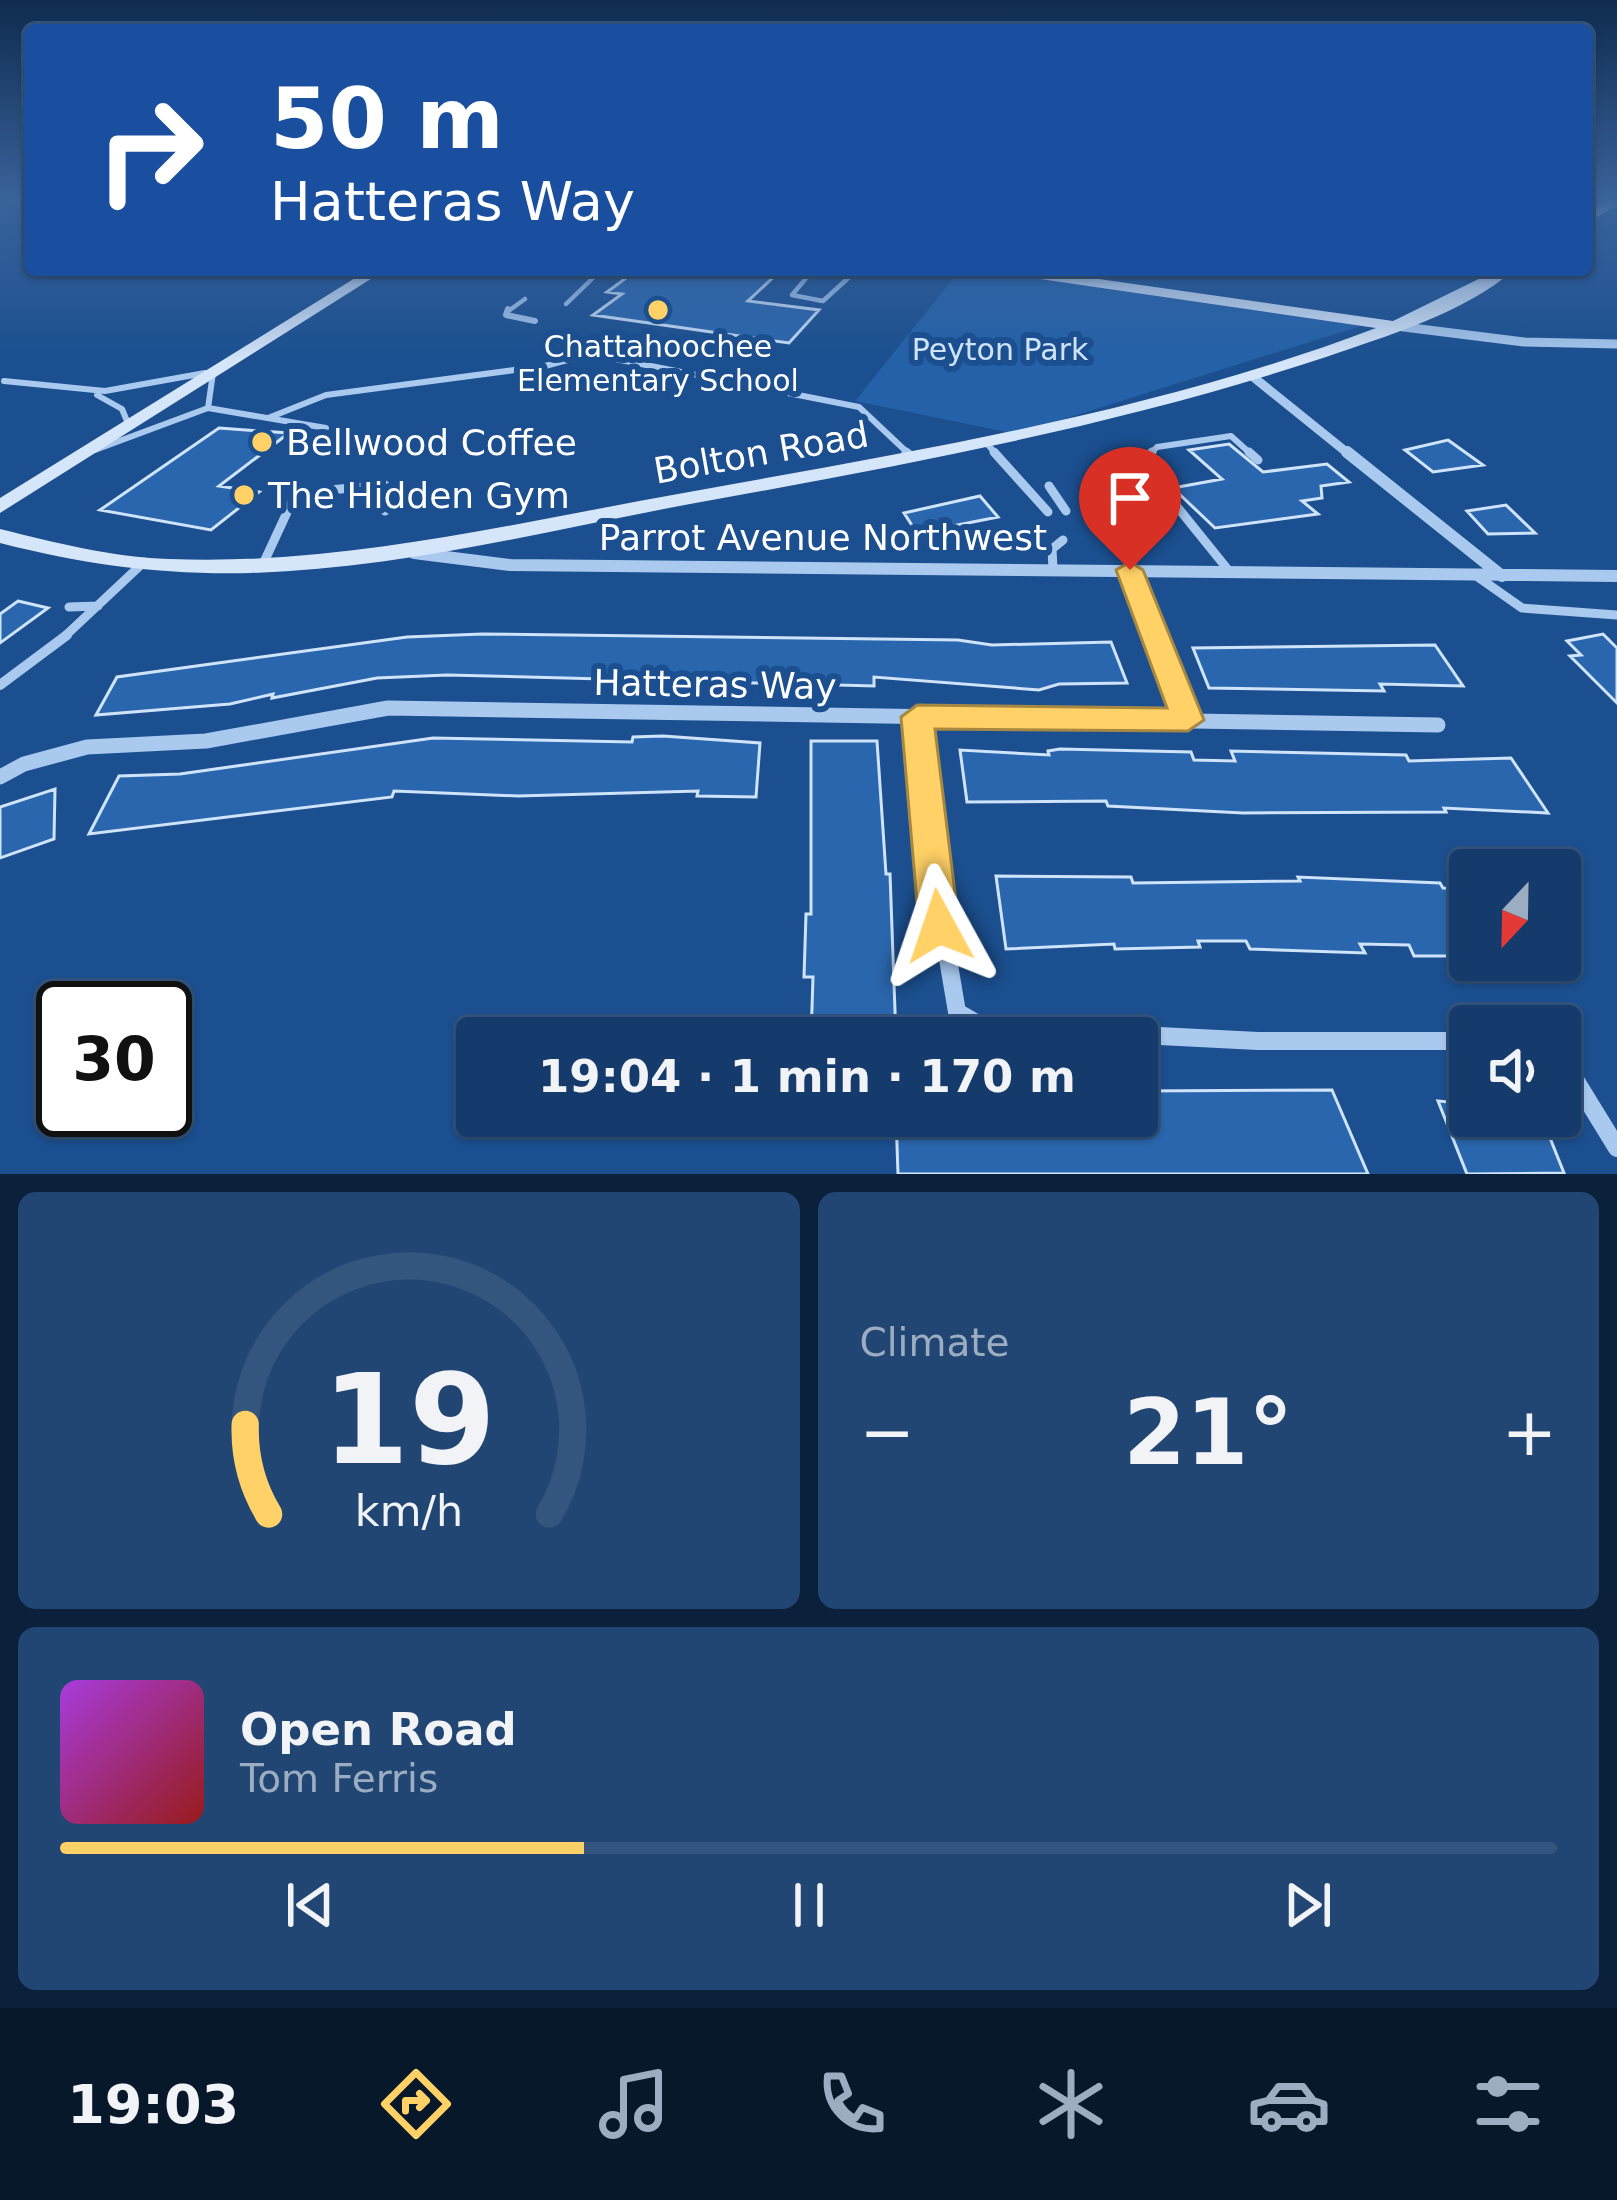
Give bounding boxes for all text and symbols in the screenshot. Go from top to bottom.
text: 50 m [270,70,504,168]
icon: right [72,72,228,228]
text: Hatteras Way [270,170,635,233]
marker: Chattahoochee Elementary School [645,297,671,323]
place label: Chattahoochee Elementary School [517,329,799,398]
park label: Peyton Park [912,332,1089,367]
street label: Bolton Road [650,413,872,492]
place label: Bellwood Coffee [286,422,577,463]
marker: Bellwood Coffee [249,429,275,455]
pin [1079,447,1181,570]
icon: arrive [1097,465,1163,531]
place label: The Hidden Gym [267,475,570,516]
marker: The Hidden Gym [231,482,257,508]
street label: Parrot Avenue Northwest [599,517,1047,558]
street label: Hatteras Way [593,662,837,707]
north arrow [1449,849,1581,981]
map controls [1449,849,1581,1137]
position arrow [876,863,1002,989]
speed limit sign: 30 [36,981,192,1137]
button: sound [1449,1005,1581,1137]
text: 19:04 · 1 min · 170 m [538,1050,1076,1103]
text: Climate [860,1320,1010,1365]
text: 19 [322,1347,496,1492]
text: 21° [1123,1380,1293,1485]
text: − [860,1394,915,1471]
text: + [1502,1394,1557,1471]
text: km/h [355,1485,463,1535]
text: Open Road [240,1703,517,1756]
text: Tom Ferris [240,1756,438,1801]
icon: previous [277,1872,343,1938]
icon: pause [776,1872,842,1938]
icon: next [1275,1872,1341,1938]
icon: directions [374,2062,458,2146]
icon: music [592,2062,676,2146]
icon: phone [810,2062,894,2146]
icon: climate [1029,2062,1113,2146]
icon: car [1247,2062,1331,2146]
icon: filters [1466,2062,1550,2146]
text: 19:03 [67,2073,239,2136]

